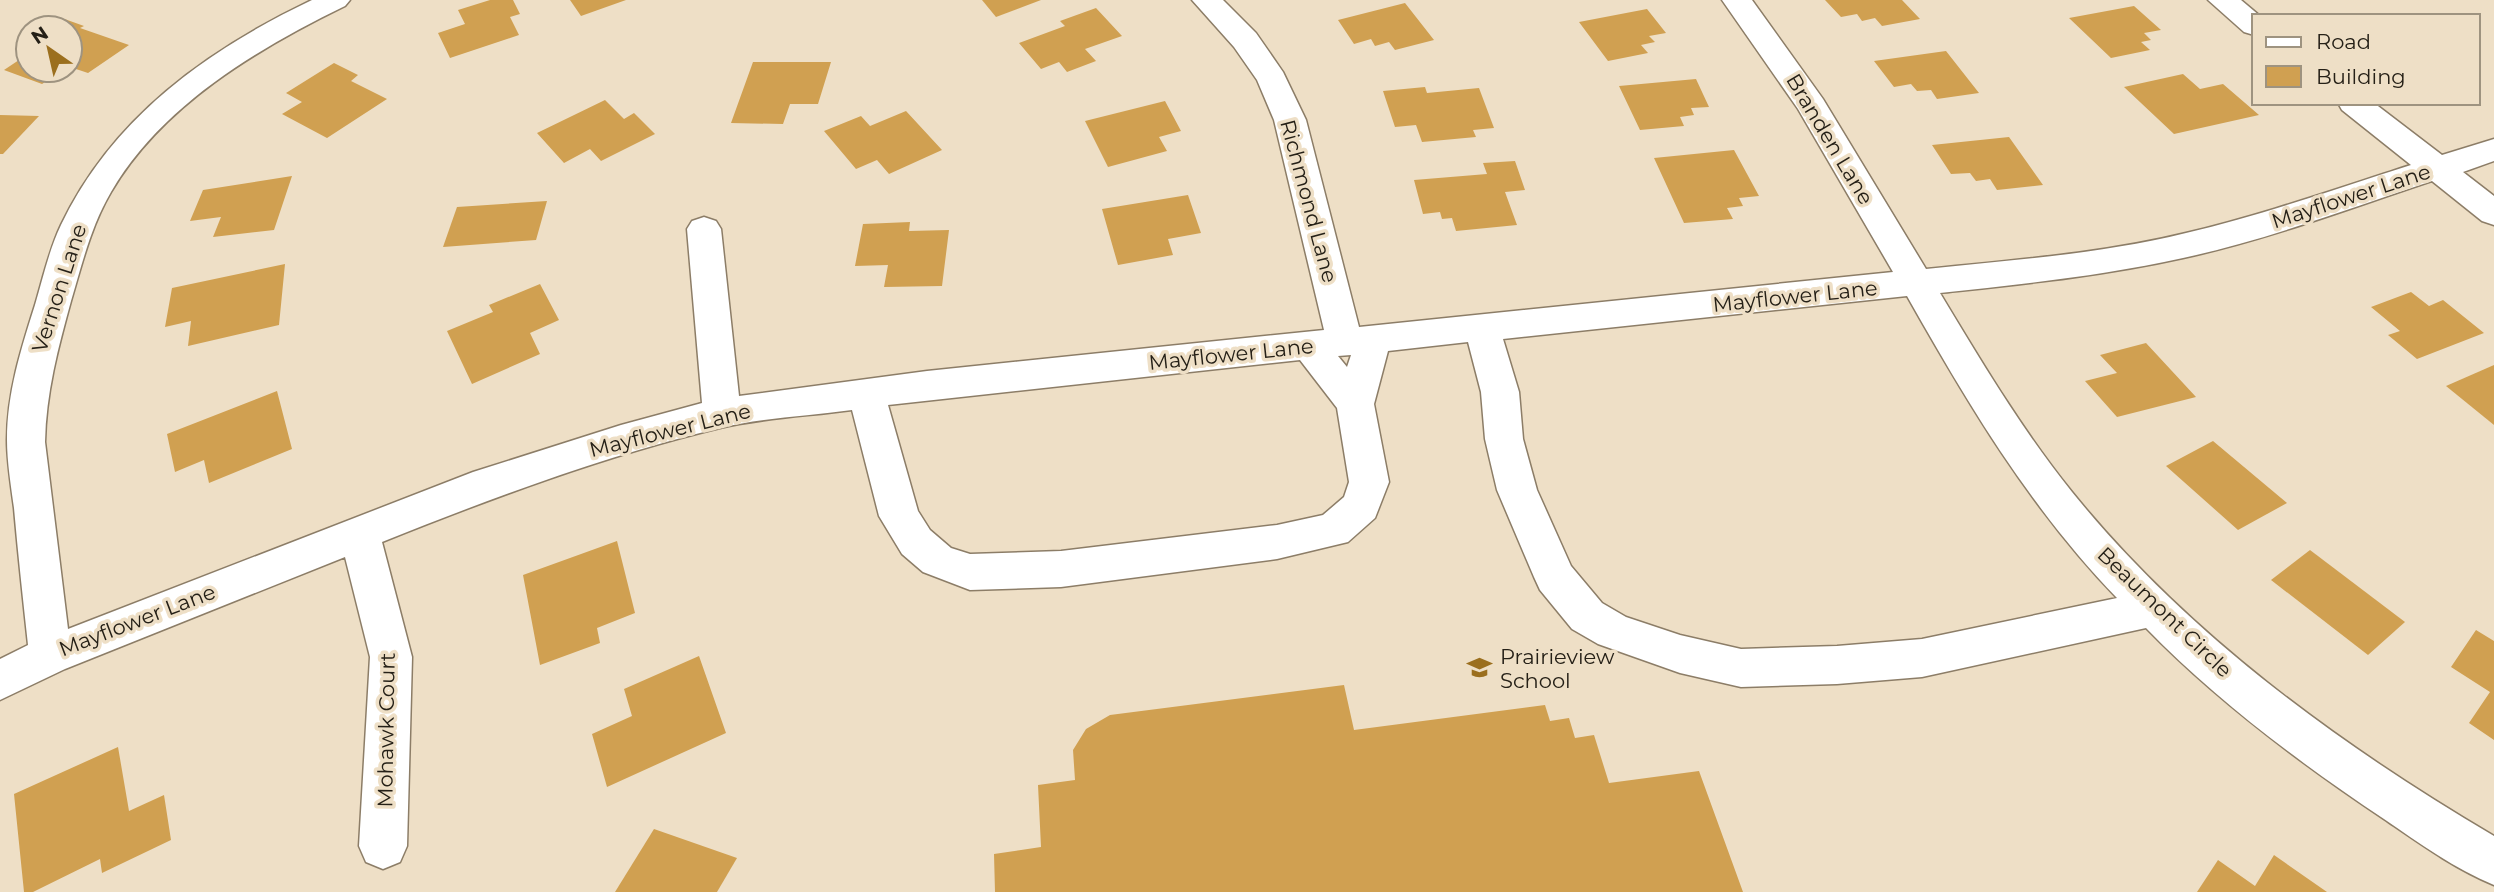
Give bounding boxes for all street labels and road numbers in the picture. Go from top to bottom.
street label: Branden Lane [1781,69,1879,209]
street label: Richmond Lane [1275,117,1343,285]
street label: Mayflower Lane [2268,159,2434,233]
street label: Vernon Lane [27,221,91,355]
street label: Mayflower Lane [1711,275,1879,317]
street label: Mayflower Lane [1147,333,1315,375]
street label: Mayflower Lane [587,398,753,462]
street label: Beaumont Circle [2093,542,2237,682]
street label: Mayflower Lane [55,579,219,661]
street label: Mohawk Court [372,652,400,808]

